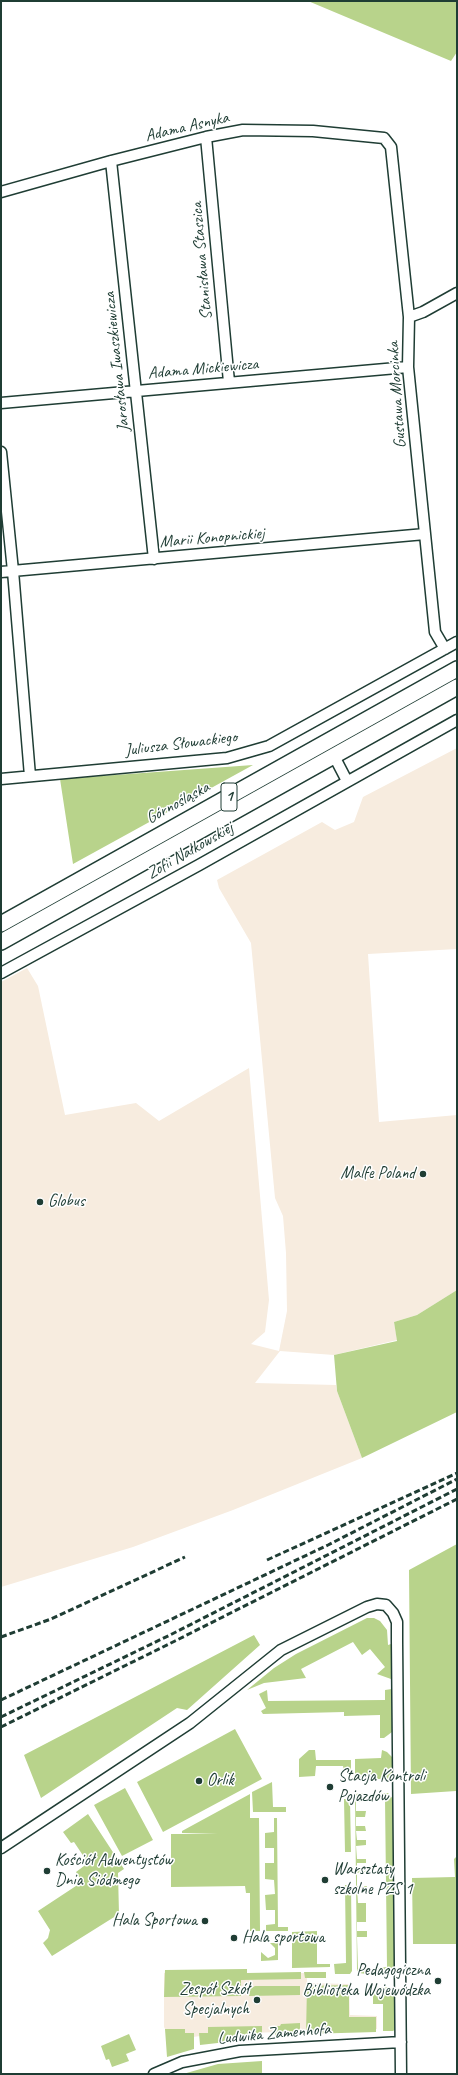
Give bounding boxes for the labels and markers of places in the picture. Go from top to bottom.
place label: Malfe Poland [340,1164,415,1184]
marker: Malfe Poland [418,1169,428,1179]
place label: Globus [48,1192,85,1212]
marker: Globus [35,1197,45,1207]
place label: Stacja Kontroli Pojazdów [338,1767,425,1807]
place label: Orlik [207,1771,234,1791]
marker: Orlik [194,1776,204,1786]
marker: Stacja Kontroli Pojazdów [325,1782,335,1792]
place label: Kościół Adwentystów Dnia Siódmego [55,1851,172,1891]
place label: Warsztaty szkolne PZS 1 [333,1860,413,1900]
marker: Kościół Adwentystów Dnia Siódmego [42,1866,52,1876]
marker: Warsztaty szkolne PZS 1 [320,1875,330,1885]
place label: Hala Sportowa [112,1911,197,1931]
marker: Hala Sportowa [200,1916,210,1926]
place label: Hala sportowa [242,1928,325,1948]
marker: Hala sportowa [229,1933,239,1943]
place label: Pedagogiczna Biblioteka Wojewódzka [302,1961,430,2001]
marker: Pedagogiczna Biblioteka Wojewódzka [433,1976,443,1986]
place label: Zespół Szkół Specjalnych [179,1980,249,2020]
marker: Zespół Szkół Specjalnych [252,1995,262,2005]

